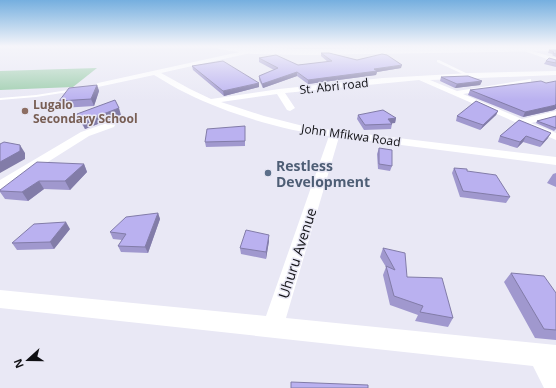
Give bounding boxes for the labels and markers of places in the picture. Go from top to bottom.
place label: Lugalo Secondary School [33,96,138,127]
marker: Lugalo Secondary School [20,106,30,116]
place label: Restless Development [276,156,370,191]
marker: Restless Development [263,168,273,178]

